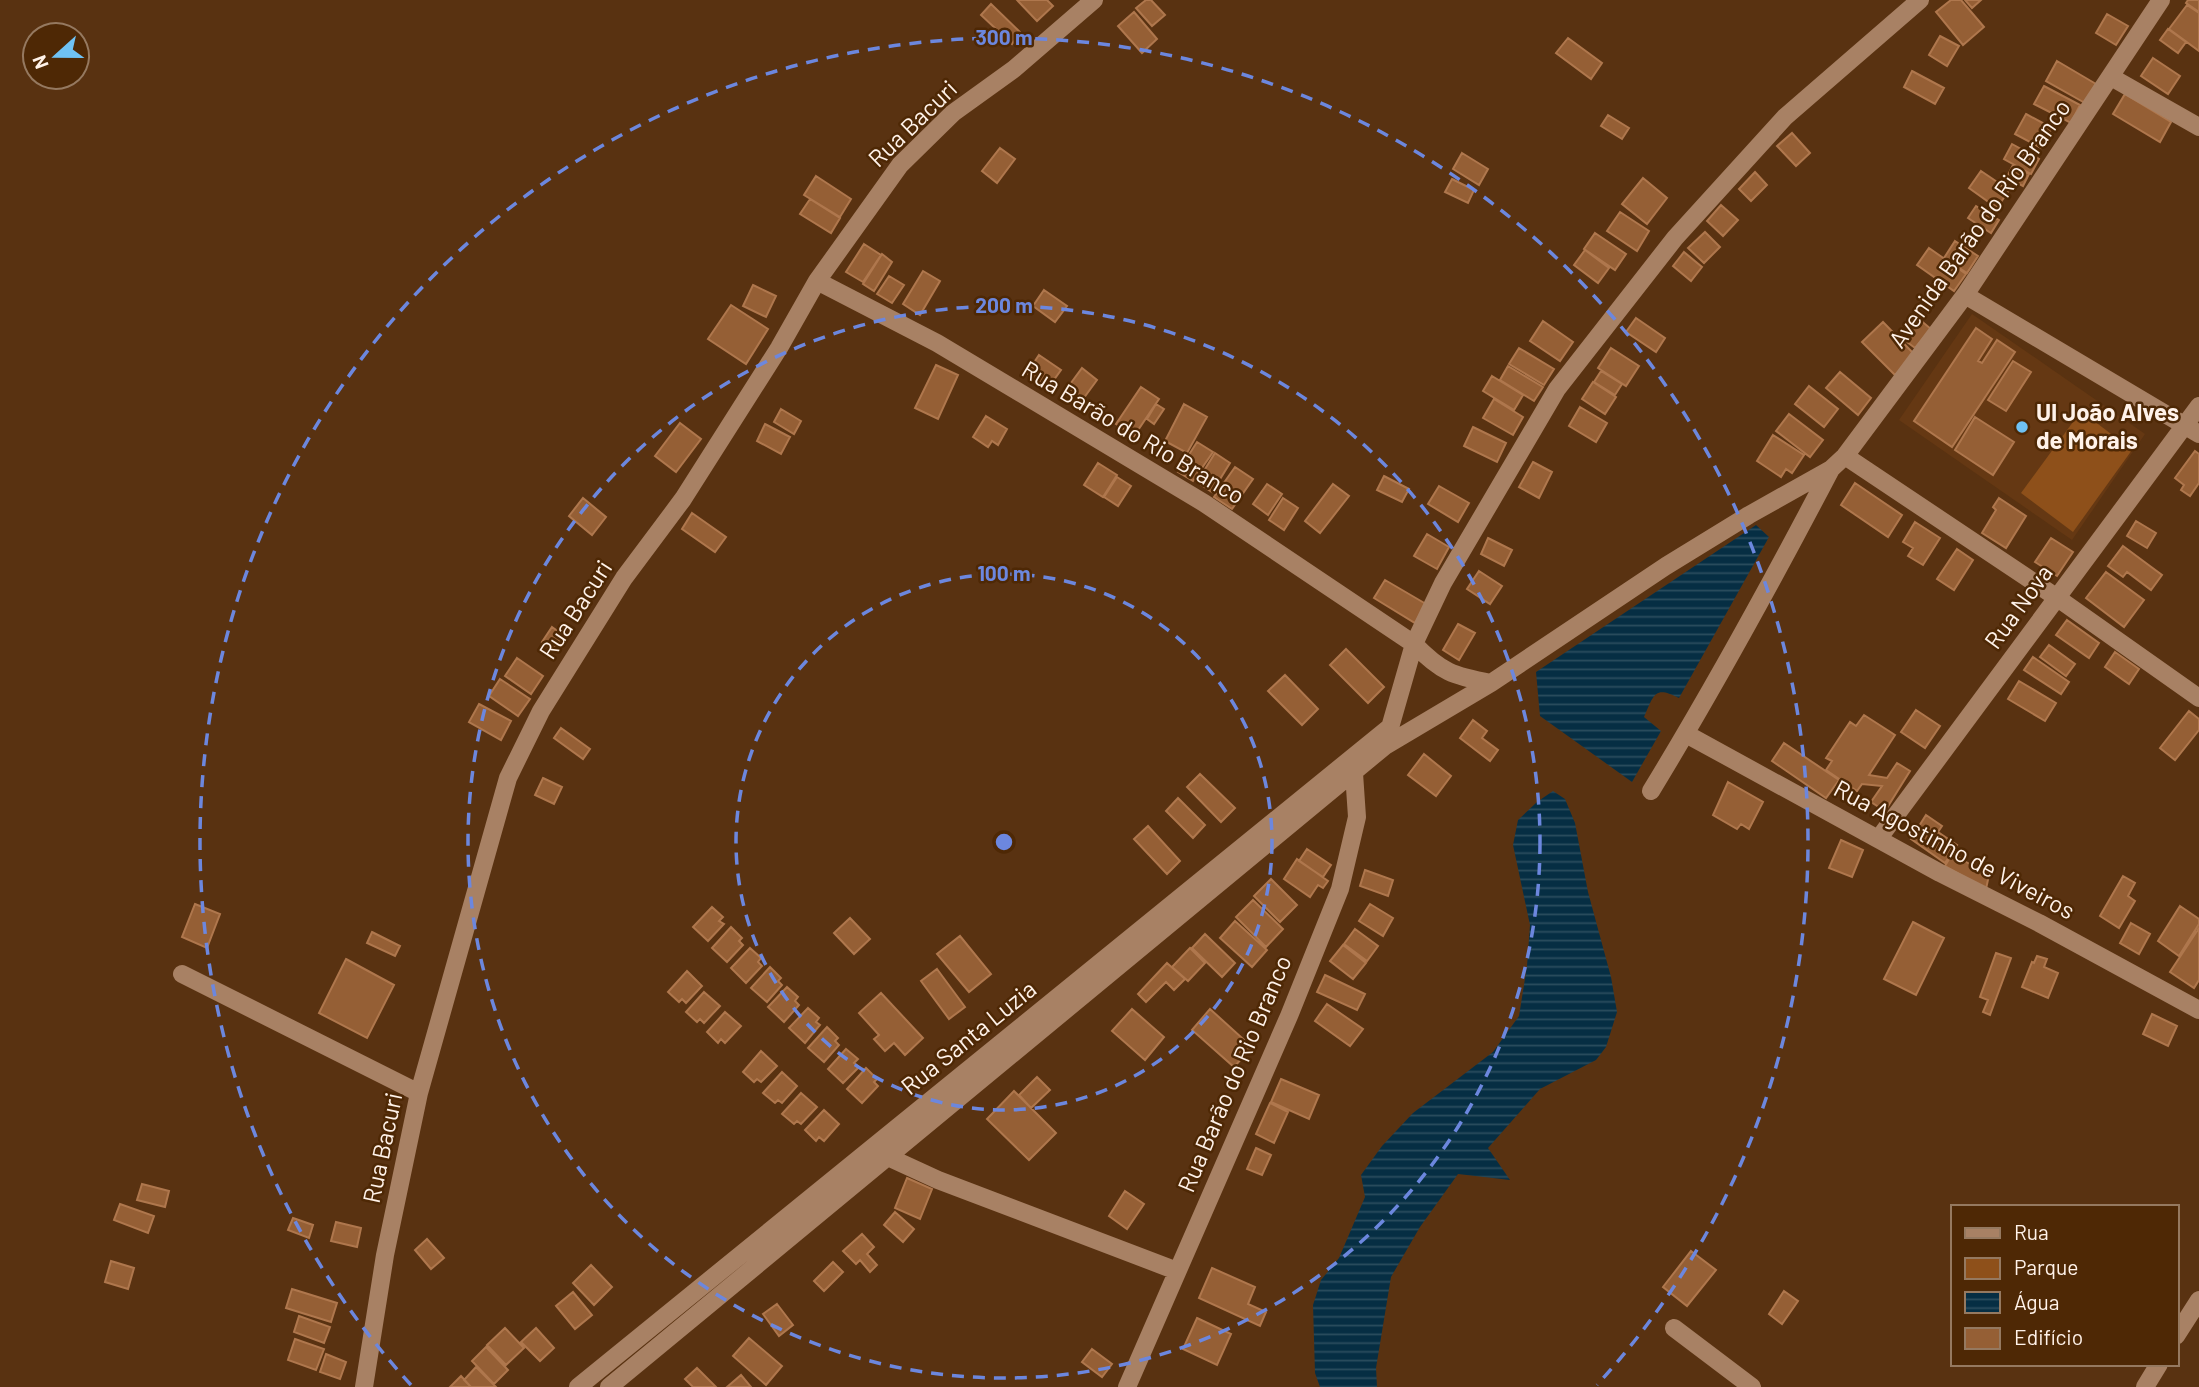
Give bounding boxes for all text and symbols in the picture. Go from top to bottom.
north arrow [21,21,91,91]
text: 300 m [975,24,1033,49]
text: N [27,52,53,72]
street label: Rua Bacuri [862,74,962,172]
street label: Avenida Barão do Rio Branco [1882,93,2076,353]
text: 200 m [975,292,1033,317]
street label: Rua Barão do Rio Branco [1017,354,1250,510]
place label: UI João Alves de Morais [2036,397,2179,454]
marker: UI João Alves de Morais [2014,419,2030,435]
street label: Rua Bacuri [532,554,617,664]
street label: Rua Nova [1978,558,2058,654]
text: 100 m [977,560,1031,585]
street label: Rua Agostinho de Viveiros [1829,773,2080,925]
centre of rings [992,830,1016,854]
street label: Rua Barão do Rio Branco [1171,951,1297,1196]
street label: Rua Santa Luzia [895,974,1041,1100]
street label: Rua Bacuri [356,1090,407,1205]
legend [1951,1205,2178,1366]
text: Rua [2014,1219,2049,1244]
text: Parque [2014,1254,2079,1279]
text: Água [2014,1289,2060,1314]
text: Edifício [2014,1324,2083,1349]

